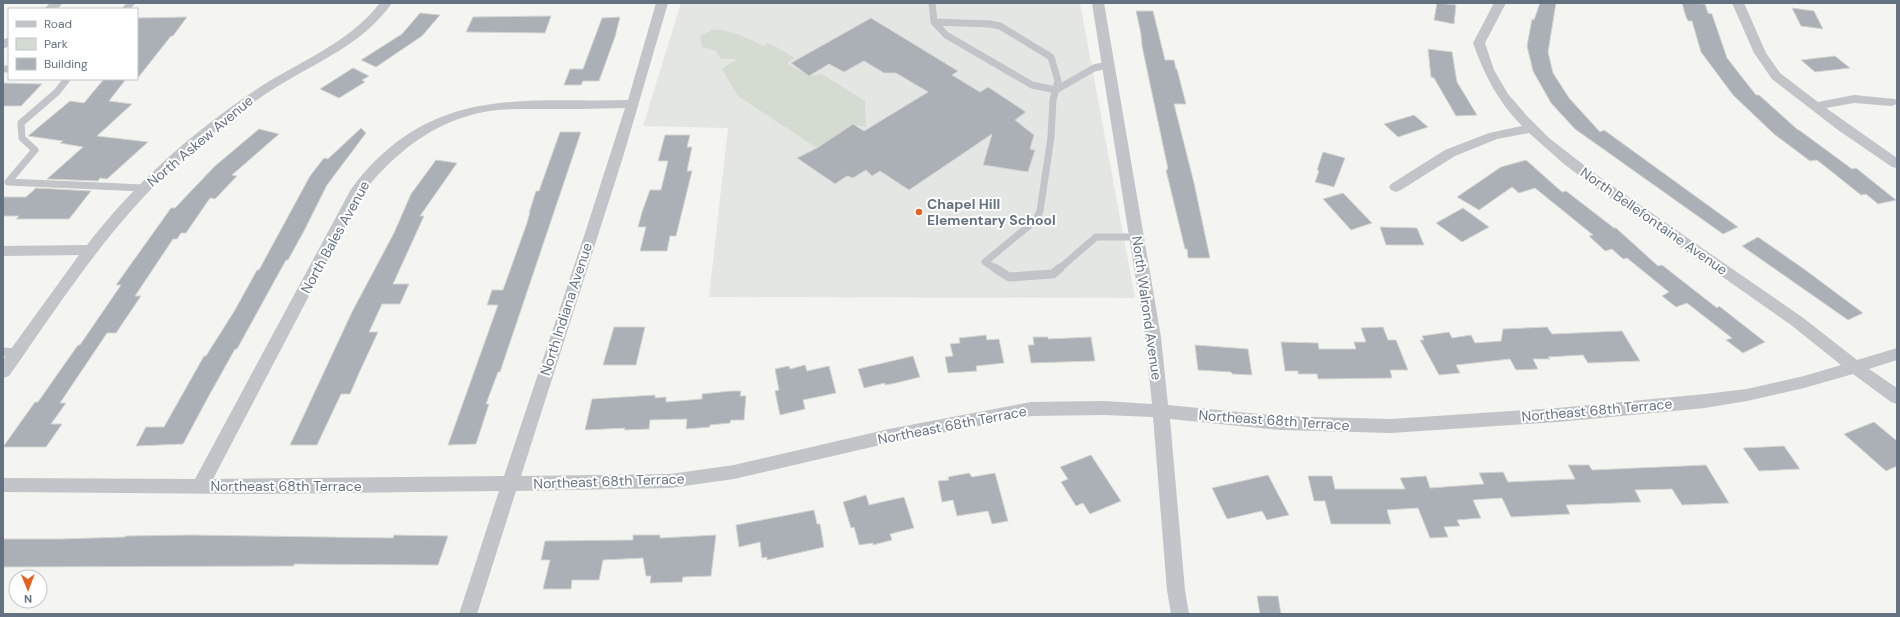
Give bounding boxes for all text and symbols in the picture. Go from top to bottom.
legend [8,8,138,80]
text: Road [44,16,72,32]
text: Park [44,36,68,52]
text: Building [44,56,88,72]
street label: North Askew Avenue [143,91,257,191]
street label: North Bellefontaine Avenue [1577,163,1731,279]
street label: North Bales Avenue [297,178,373,296]
place label: Chapel Hill Elementary School [927,195,1056,229]
marker: Chapel Hill Elementary School [914,207,924,217]
street label: North Walrond Avenue [1128,235,1166,381]
street label: North Indiana Avenue [536,240,596,378]
street label: Northeast 68th Terrace [1521,394,1673,426]
street label: Northeast 68th Terrace [876,402,1028,448]
street label: Northeast 68th Terrace [1198,406,1350,434]
street label: Northeast 68th Terrace [533,469,685,493]
street label: Northeast 68th Terrace [210,477,362,495]
north arrow [8,569,48,609]
text: N [24,592,32,606]

